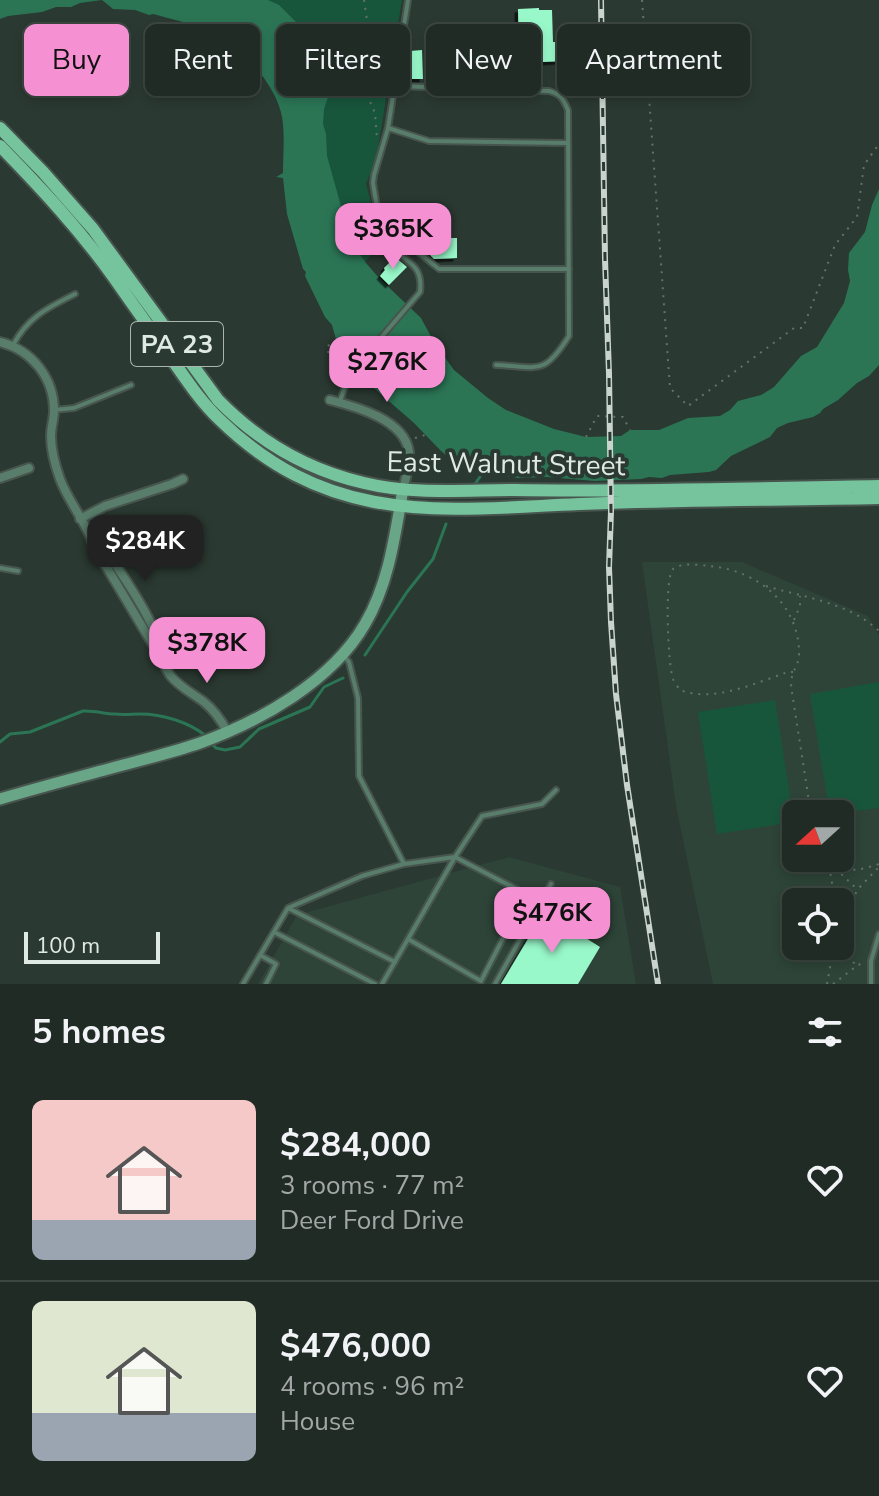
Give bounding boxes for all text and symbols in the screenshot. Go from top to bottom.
chip: Buy [24,24,129,96]
chip: Rent [145,24,260,96]
chip: Filters [276,24,410,96]
chip: New [426,24,541,96]
chip: Apartment [557,24,750,96]
pin: $365K [337,203,449,271]
text: $365K [353,211,433,246]
road number: PA 23 [131,322,223,366]
pin: $276K [331,336,443,404]
text: $276K [347,344,427,379]
street label: East Walnut Street [386,443,626,485]
pin: $284K [89,515,201,583]
text: $284K [105,523,185,558]
pin: $378K [151,617,263,685]
text: $378K [167,625,247,660]
north arrow [782,800,854,872]
map controls [782,800,854,960]
pin: $476K [496,887,608,955]
button: locate [782,888,854,960]
text: $476K [512,895,592,930]
scale bar [24,928,160,964]
text: 100 m [36,931,100,961]
text: 5 homes [32,1009,166,1055]
icon: filters [803,1010,847,1054]
text: $284,000 [280,1122,431,1168]
icon: home [96,1132,192,1228]
icon: heart [803,1158,847,1202]
text: 3 rooms · 77 m² [280,1168,464,1203]
text: Deer Ford Drive [280,1203,464,1238]
text: $476,000 [280,1323,431,1369]
icon: home [96,1333,192,1429]
icon: heart [803,1359,847,1403]
text: 4 rooms · 96 m² [280,1369,464,1404]
text: House [280,1404,355,1439]

